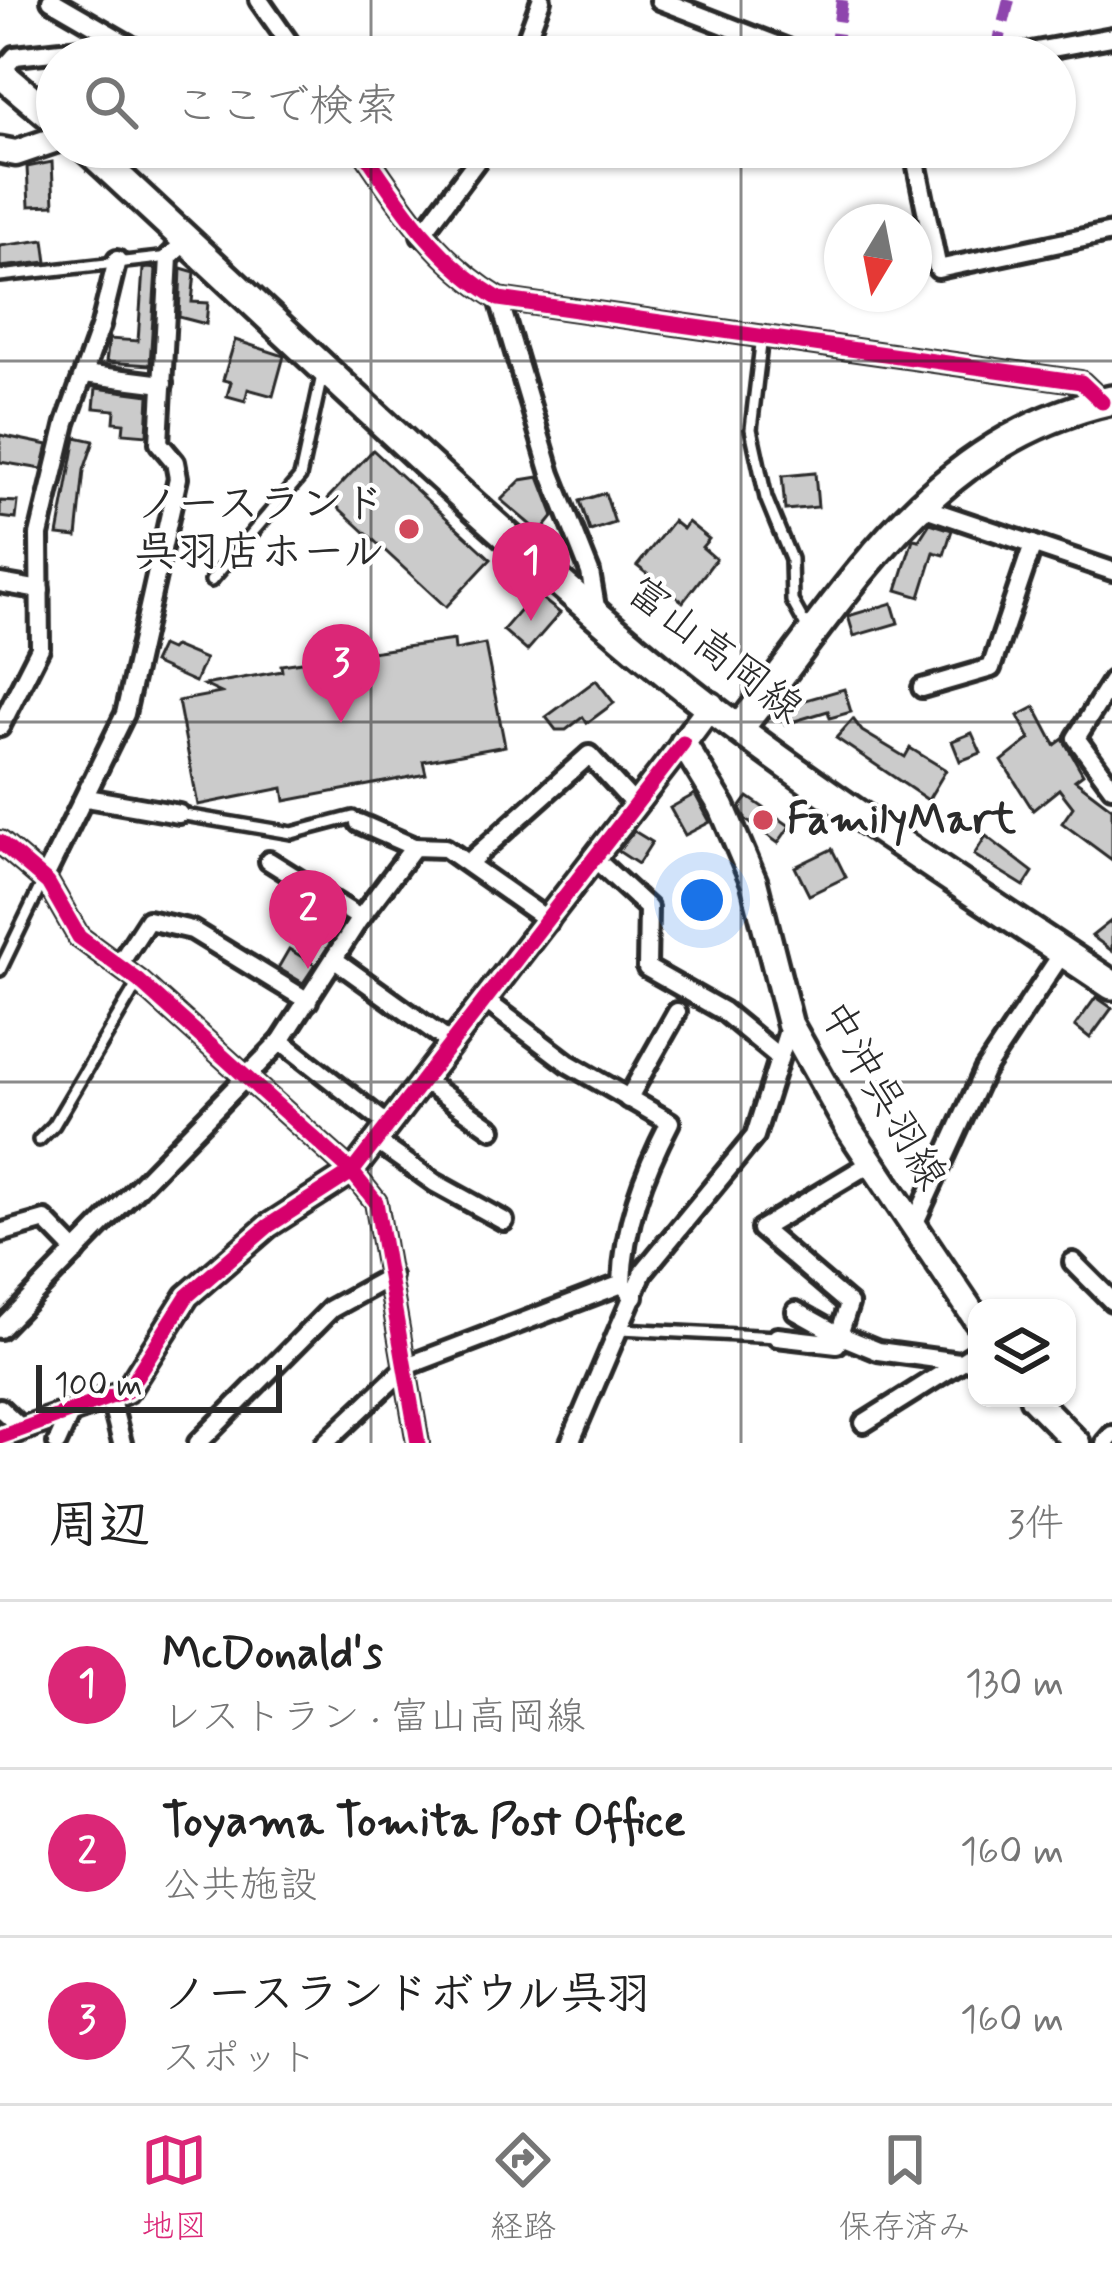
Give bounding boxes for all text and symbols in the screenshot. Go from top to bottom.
search box [36,36,1076,168]
icon: search [78,69,144,135]
text: ここで検索 [174,78,399,137]
north arrow [824,204,932,312]
place label: ノースランド 呉羽店ホール [135,478,385,581]
marker: ノースランド 呉羽店ホール [396,516,422,542]
pin: 1 [492,522,570,621]
street label: 富山高岡線 [614,565,814,737]
pin: 3 [302,624,380,723]
place label: FamilyMart [787,793,1017,848]
marker: FamilyMart [750,807,776,833]
pin: 2 [269,870,347,969]
your location [672,870,732,930]
street label: 中沖呉羽線 [806,991,958,1201]
map controls [968,1299,1076,1407]
button: layers [968,1299,1076,1407]
scale bar [36,1359,282,1412]
text: 100 m [54,1364,143,1408]
text: 周辺 [48,1494,150,1560]
text: 3件 [1007,1500,1064,1551]
text: McDonald's [162,1625,383,1684]
text: 1 [78,1659,96,1710]
text: 130 m [965,1659,1064,1710]
text: レストラン · 富山高岡線 [162,1693,585,1744]
text: Toyama Tomita Post Office [162,1793,686,1852]
text: 2 [77,1827,97,1878]
text: 160 m [960,1827,1064,1878]
text: 公共施設 [162,1861,318,1912]
text: ノースランドボウル呉羽 [162,1966,651,2025]
text: 3 [78,1995,96,2046]
text: 160 m [960,1995,1064,2046]
text: スポット [162,2034,318,2085]
tab: 地図 [141,2127,207,2250]
tab: 経路 [490,2127,556,2250]
tab: 保存済み [839,2127,971,2250]

